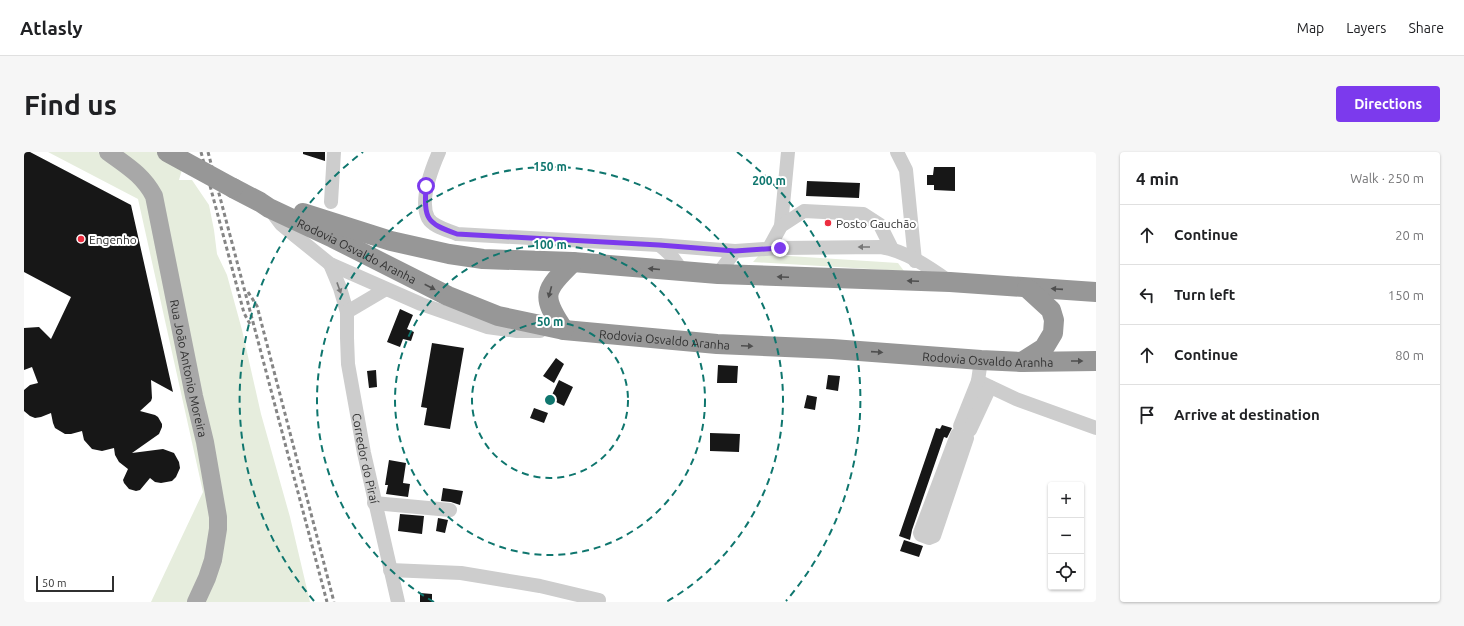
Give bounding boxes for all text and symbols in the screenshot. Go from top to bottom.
text: Atlasly [20,17,83,39]
text: Map [1297,20,1324,36]
text: Layers [1346,20,1386,36]
text: Share [1408,20,1444,36]
button: Directions [1336,86,1440,122]
text: Find us [24,89,117,120]
text: 150 m [533,160,567,173]
text: 4 min [1136,169,1179,188]
text: Walk · 250 m [1350,171,1424,185]
text: 200 m [752,174,786,187]
route start [417,177,435,195]
street label: Rodovia Osvaldo Aranha [295,216,419,286]
place label: Posto Gauchão [836,217,916,230]
marker: Posto Gauchão [823,218,833,228]
icon: ahead [1136,224,1158,246]
text: Continue [1174,226,1238,243]
text: 20 m [1395,228,1424,242]
place label: Engenho [89,233,137,246]
marker: Engenho [76,234,86,244]
text: 100 m [533,238,567,251]
route end [771,239,789,257]
one-way arrow [857,244,870,250]
one-way arrow [648,266,660,273]
one-way arrow [777,273,789,280]
one-way arrow [906,278,919,284]
one-way arrow [337,282,343,294]
one-way arrow [424,284,435,290]
icon: left [1136,284,1158,306]
one-way arrow [1051,286,1063,293]
text: Turn left [1174,286,1235,303]
one-way arrow [547,287,553,299]
text: 150 m [1388,288,1424,302]
street label: Rua João Antonio Moreira [168,298,210,438]
text: 50 m [537,315,563,328]
street label: Rodovia Osvaldo Aranha [599,327,730,351]
one-way arrow [741,342,754,349]
icon: ahead [1136,344,1158,366]
text: Continue [1174,346,1238,363]
text: 80 m [1395,348,1424,362]
one-way arrow [871,349,883,356]
street label: Rodovia Osvaldo Aranha [922,349,1053,369]
one-way arrow [1071,358,1084,364]
centre of rings [543,393,557,407]
icon: arrive [1136,404,1158,426]
text: Arrive at destination [1174,406,1320,423]
street label: Corredor do Piraí [350,412,382,506]
map controls [1048,482,1084,590]
button: + [1048,482,1084,518]
button: − [1048,518,1084,554]
button: locate [1048,554,1084,590]
scale bar [36,574,114,593]
text: 50 m [42,577,66,589]

